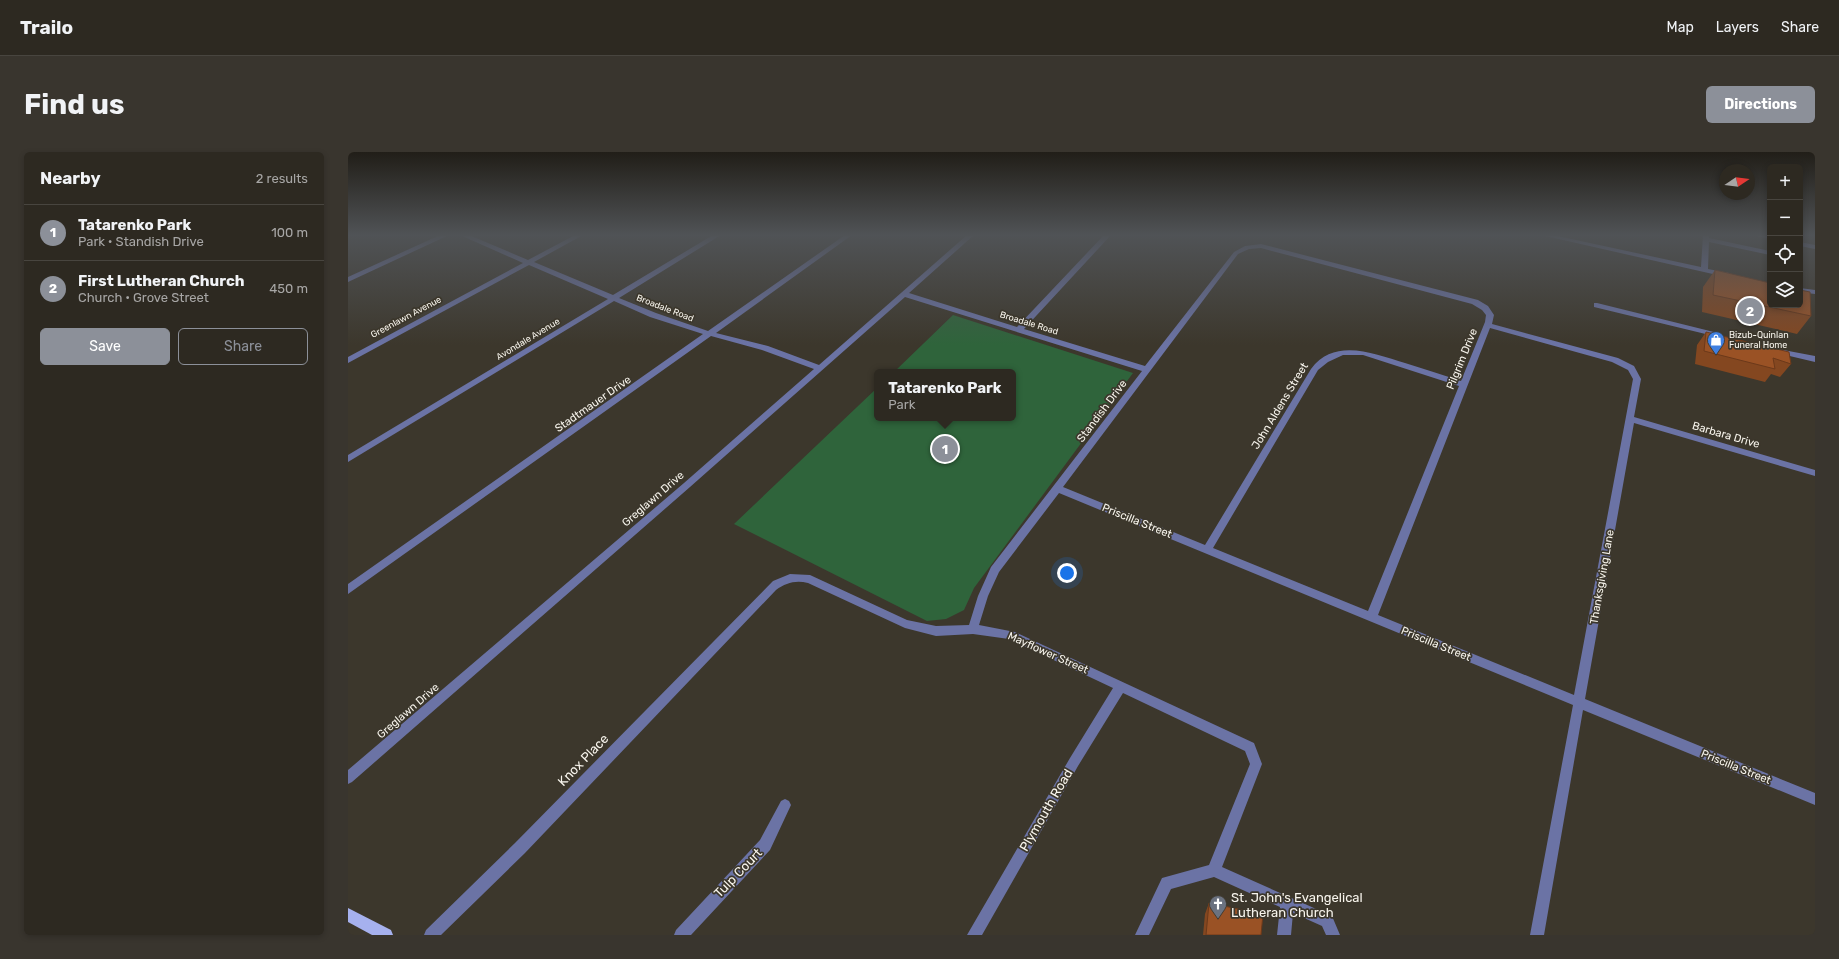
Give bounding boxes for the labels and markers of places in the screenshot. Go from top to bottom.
pin: 2 [1737,296,1763,326]
shop icon: Bizub-Quinlan Funeral Home [1706,330,1726,355]
place label: Bizub-Quinlan Funeral Home [1729,330,1789,350]
pin: 1 [932,434,958,464]
place label: St. John's Evangelical Lutheran Church [1231,890,1363,920]
church icon: St. John's Evangelical Lutheran Church [1208,894,1228,919]

